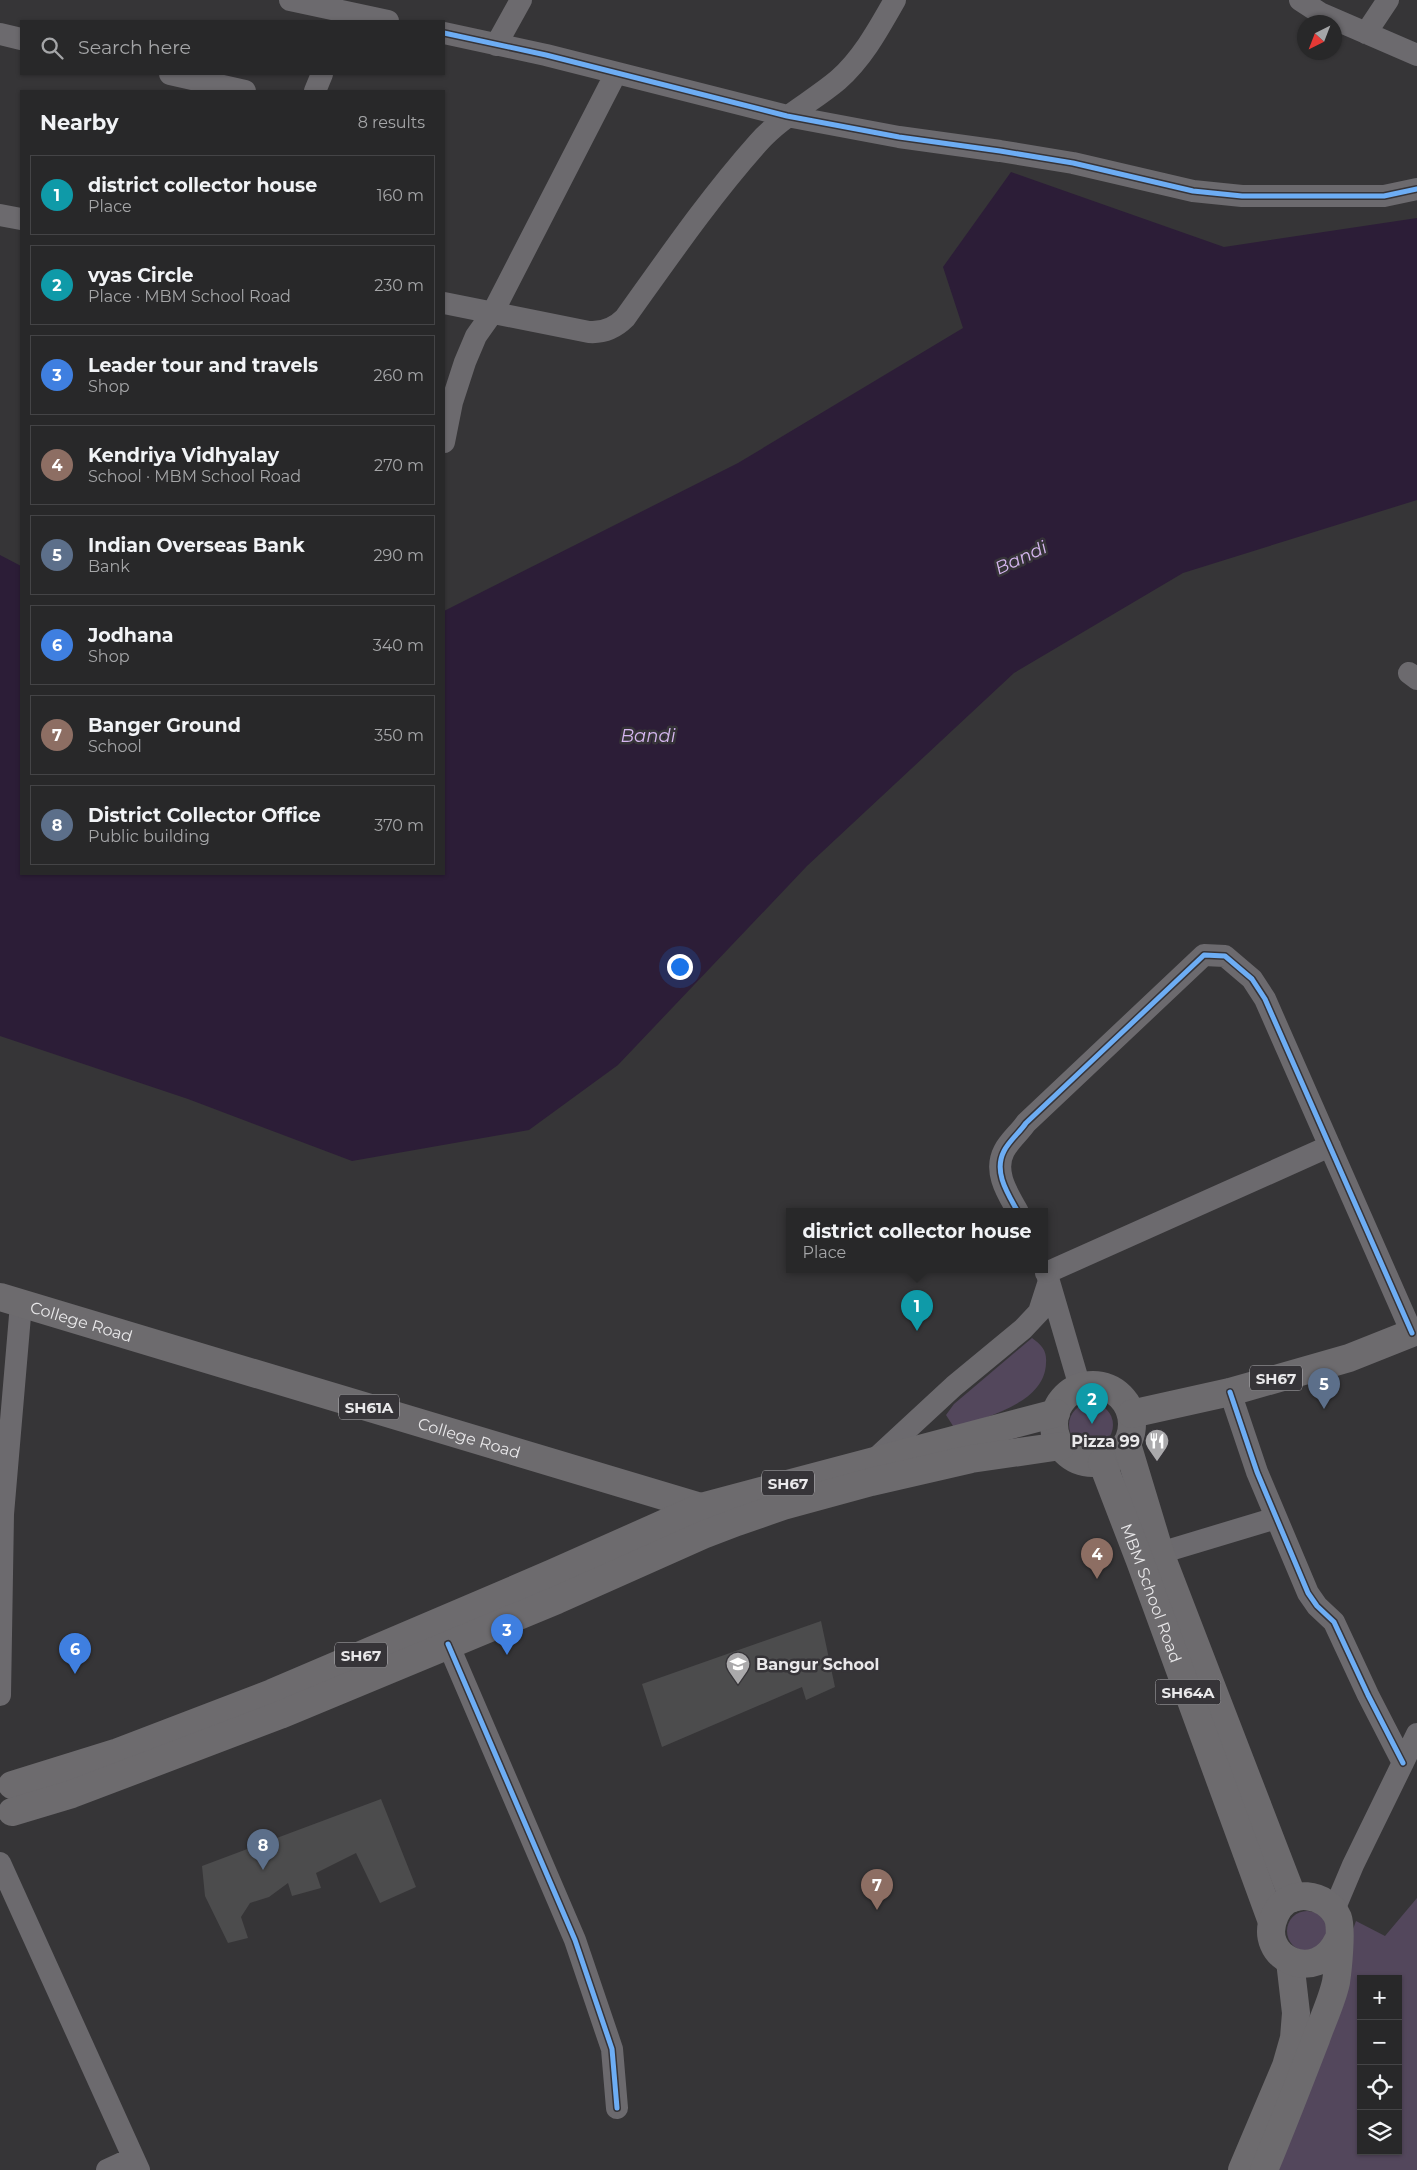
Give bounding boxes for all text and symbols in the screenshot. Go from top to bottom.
north arrow [1297,15,1342,60]
search box [20,20,445,75]
icon: search [38,34,66,62]
text: Search here [78,36,191,59]
text: Nearby [40,110,119,135]
text: 8 results [358,113,425,132]
text: district collector house [88,174,317,197]
text: 1 [54,186,60,205]
text: 160 m [377,186,424,205]
text: Place [88,197,132,216]
text: vyas Circle [88,264,194,287]
text: 2 [52,276,62,295]
text: 230 m [374,276,424,295]
text: Place · MBM School Road [88,287,291,306]
text: Leader tour and travels [88,354,318,377]
text: 3 [52,366,62,385]
text: 260 m [373,366,424,385]
text: Shop [88,377,130,396]
text: Kendriya Vidhyalay [88,444,279,467]
text: 4 [51,456,63,475]
text: 270 m [374,456,424,475]
text: School · MBM School Road [88,467,301,486]
text: Indian Overseas Bank [88,534,305,557]
water label: Bandi [991,536,1051,580]
text: 5 [52,546,62,565]
text: 290 m [373,546,424,565]
text: Bank [88,557,130,576]
text: Jodhana [88,624,174,647]
text: 6 [52,636,62,655]
text: 340 m [373,636,424,655]
text: Shop [88,647,130,666]
text: Banger Ground [88,714,241,737]
water label: Bandi [621,725,676,747]
text: 7 [52,726,62,745]
text: 350 m [374,726,424,745]
text: School [88,737,142,756]
text: District Collector Office [88,804,321,827]
text: 8 [52,816,62,835]
text: 370 m [374,816,424,835]
text: Public building [88,827,210,846]
your location [667,954,693,980]
popup [786,1208,1048,1273]
text: district collector house [802,1220,1032,1243]
text: Place [802,1243,846,1262]
pin: 1 [901,1290,933,1331]
street label: College Road [28,1297,135,1346]
road number: SH67 [1250,1366,1302,1390]
pin: 5 [1308,1368,1340,1409]
pin: 2 [1076,1383,1108,1424]
road number: SH61A [339,1394,399,1420]
street label: College Road [416,1413,523,1462]
restaurant icon: Pizza 99 [1144,1428,1170,1462]
place label: Pizza 99 [1071,1432,1140,1451]
road number: SH67 [762,1470,814,1496]
street label: MBM School Road [1117,1521,1186,1665]
pin: 4 [1081,1538,1113,1579]
pin: 3 [491,1614,523,1655]
pin: 6 [59,1633,91,1674]
road number: SH67 [335,1642,387,1668]
school or university icon: Bangur School [725,1651,751,1685]
place label: Bangur School [756,1655,879,1674]
road number: SH64A [1156,1680,1220,1704]
pin: 8 [247,1829,279,1870]
pin: 7 [861,1869,893,1910]
map controls [1357,1975,1402,2155]
button: + [1357,1975,1402,2020]
button: − [1357,2020,1402,2065]
button: locate [1357,2065,1402,2110]
button: layers [1357,2110,1402,2155]

